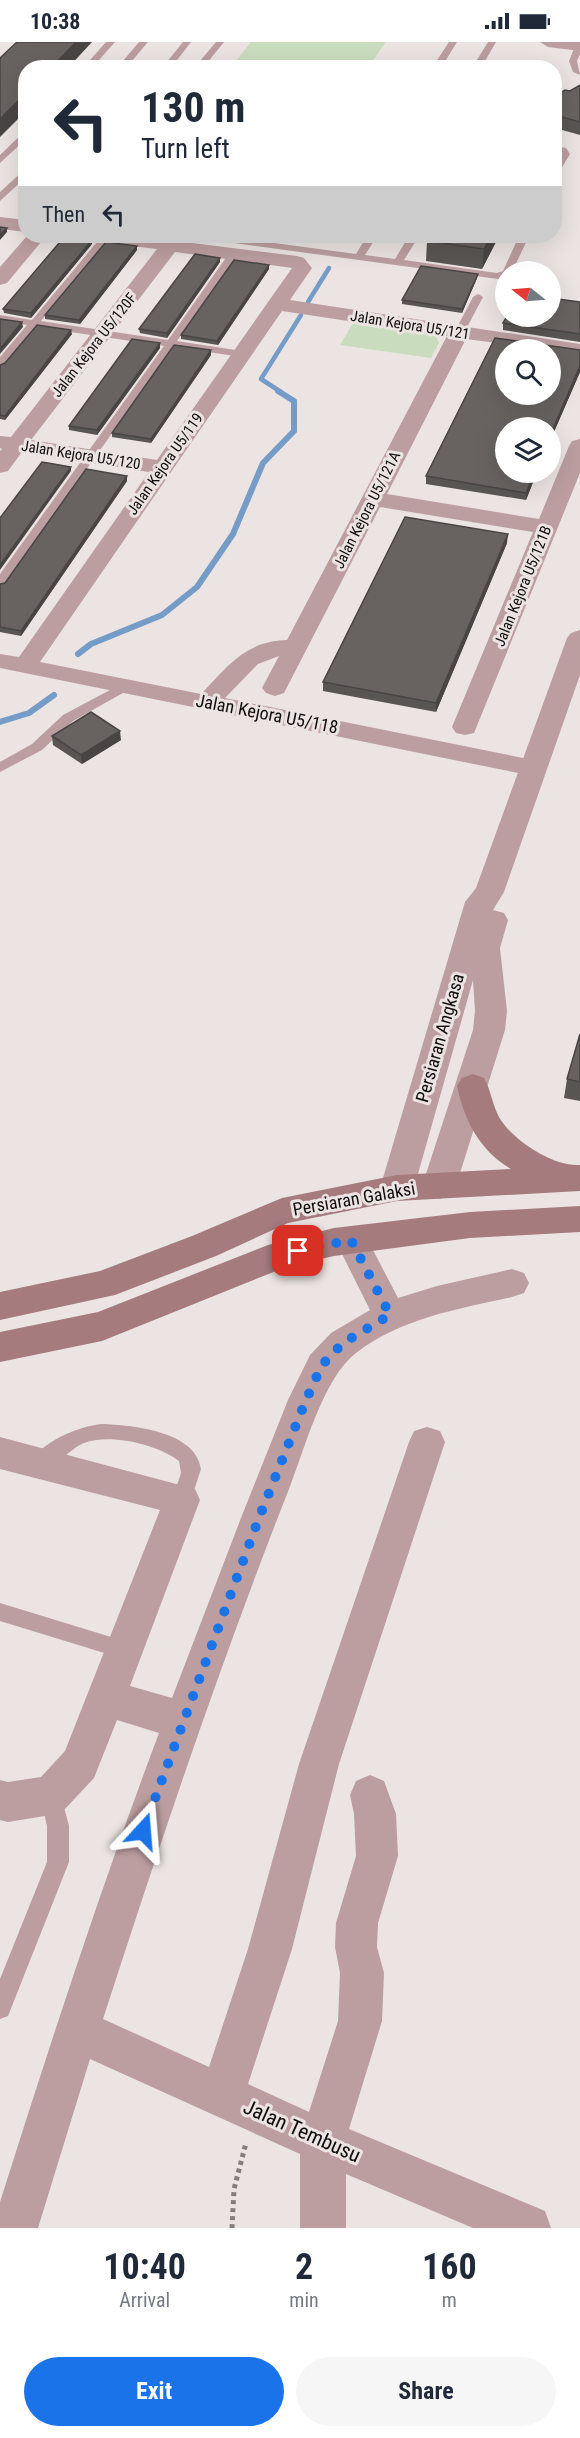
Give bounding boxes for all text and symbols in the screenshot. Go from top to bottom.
text: 10:38 [30,9,81,34]
text: 130 m [141,83,246,132]
icon: left [42,84,120,162]
text: Turn left [141,133,230,165]
icon: left [97,198,130,231]
text: Then [42,202,85,227]
north arrow [495,261,561,327]
map controls [495,261,561,483]
street label: Jalan Kejora U5/120F [48,289,140,401]
street label: Jalan Kejora U5/121 [349,307,471,343]
button: search [495,339,561,405]
street label: Jalan Kejora U5/119 [123,410,207,518]
button: layers [495,417,561,483]
street label: Jalan Kejora U5/120 [20,437,142,473]
street label: Jalan Kejora U5/121A [330,448,404,571]
street label: Jalan Kejora U5/121B [491,523,555,649]
street label: Jalan Kejora U5/118 [194,689,340,738]
street label: Persiaran Angkasa [411,971,468,1105]
street label: Persiaran Galaksi [291,1177,417,1220]
pin [272,1225,323,1276]
icon: arrive [281,1234,314,1267]
position arrow [111,1799,175,1863]
street label: Jalan Tembusu [240,2095,364,2167]
text: 10:40 [103,2246,186,2288]
text: 2 [295,2246,313,2288]
text: 160 [422,2246,477,2288]
text: Arrival [119,2288,170,2312]
text: min [289,2288,319,2312]
text: m [442,2288,457,2312]
button: Exit [24,2357,284,2426]
button: Share [296,2357,556,2426]

